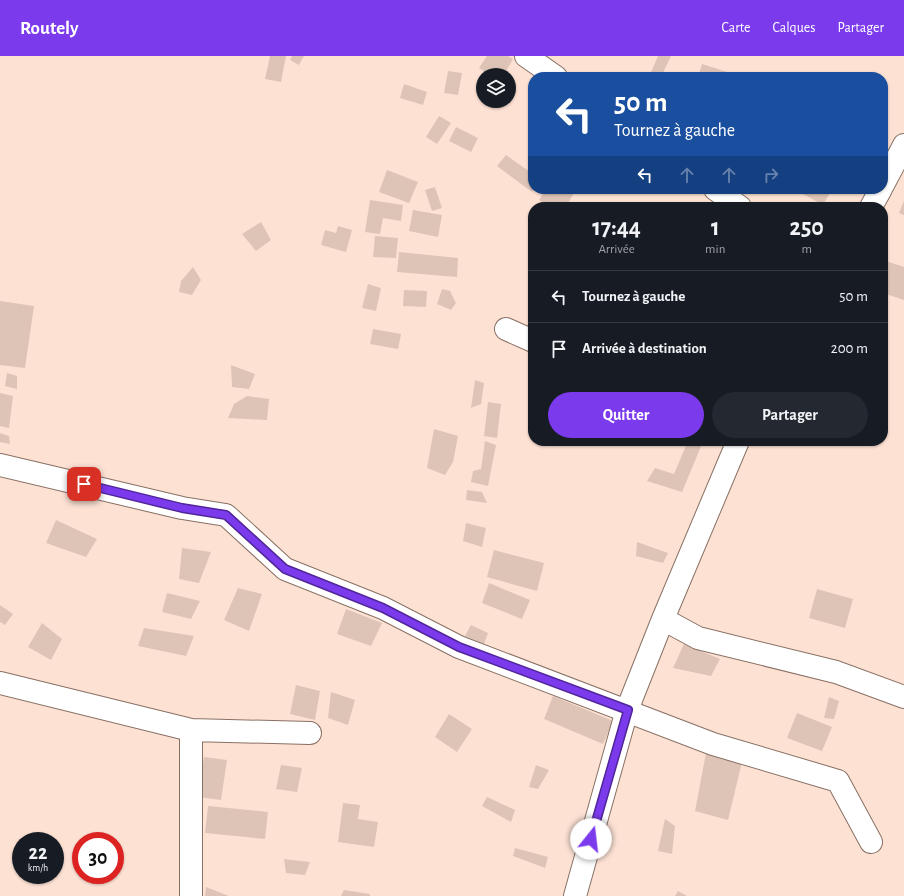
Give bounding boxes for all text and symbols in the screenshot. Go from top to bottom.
text: Routely [20,19,79,38]
text: Carte [722,21,750,35]
text: Calques [772,21,816,35]
text: Partager [838,21,884,35]
map controls [476,68,516,108]
button: layers [476,68,516,108]
icon: left [548,88,600,140]
text: 50 m [614,89,668,117]
text: Tournez à gauche [614,122,735,140]
icon: left [634,164,656,186]
icon: ahead [676,164,698,186]
icon: ahead [718,164,740,186]
icon: right [760,164,782,186]
text: 17:44 [592,216,641,240]
text: 1 [711,216,720,240]
text: 250 [790,216,824,240]
text: Arrivée [598,243,635,256]
text: min [705,243,725,256]
text: m [801,243,812,256]
icon: left [548,286,570,308]
text: Tournez à gauche [582,289,685,304]
text: 50 m [839,289,868,304]
icon: arrive [548,338,570,360]
text: Arrivée à destination [582,341,707,356]
text: 200 m [831,341,868,356]
button: Quitter [548,392,704,438]
button: Partager [712,392,868,438]
pin [67,467,101,501]
icon: arrive [73,473,95,495]
position arrow [570,818,612,860]
speed limit sign: 30 [72,832,124,884]
text: 22 [29,843,47,863]
text: km/h [28,863,48,873]

